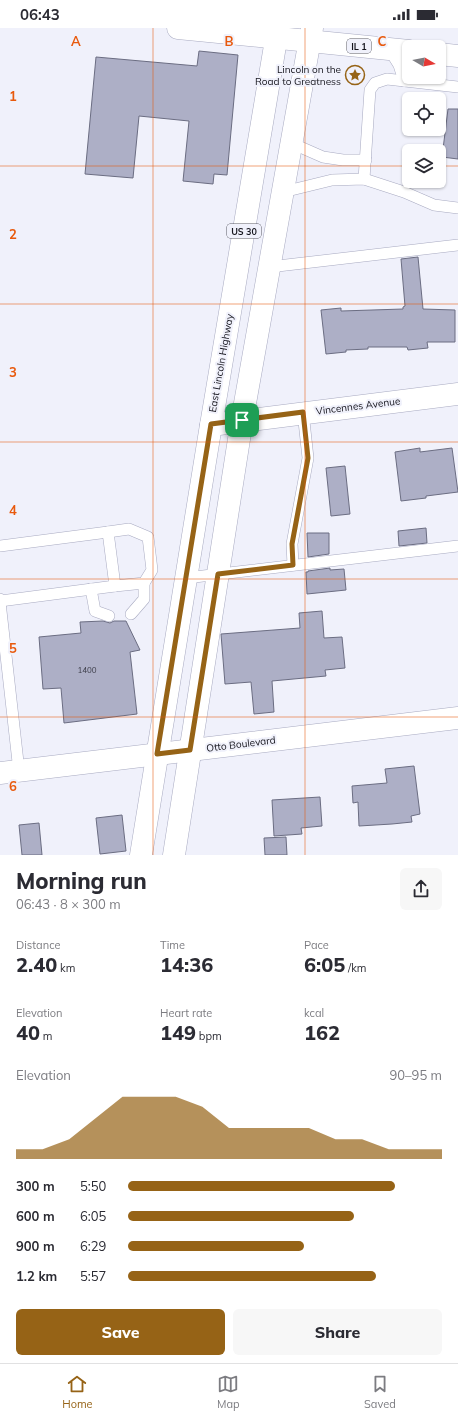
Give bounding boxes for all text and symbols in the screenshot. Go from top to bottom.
text: 06:43 [20,5,60,24]
text: A [71,33,81,49]
text: B [225,33,234,49]
text: C [378,33,387,49]
road number: IL 1 [347,39,371,53]
north arrow [402,40,446,84]
map controls [402,40,446,188]
place label: Lincoln on the Road to Greatness [255,63,341,88]
place icon: Lincoln on the Road to Greatness [344,64,366,86]
text: 1 [9,88,17,104]
button: locate [402,92,446,136]
button: layers [402,144,446,188]
road number: US 30 [227,224,261,238]
text: 2 [9,226,17,242]
street label: East Lincoln Highway [206,312,236,413]
text: 3 [9,364,17,380]
street label: Vincennes Avenue [315,394,401,418]
pin [225,403,259,437]
icon: arrive [231,409,253,431]
text: 4 [9,502,17,518]
text: 5 [9,640,17,656]
house number: 1400 [77,665,97,675]
street label: Otto Boulevard [206,733,276,755]
text: 6 [9,778,17,794]
text: Morning run [16,867,147,895]
button: share [400,868,442,910]
text: 06:43 · 8 × 300 m [16,896,121,912]
text: Distance [16,938,60,952]
text: Time [160,938,185,952]
text: Pace [304,938,329,952]
text: 2.40 [16,952,57,977]
text: 14:36 [160,952,213,977]
text: 6:05 [304,952,345,977]
text: km [57,961,75,975]
text: /km [345,961,367,975]
text: Elevation [16,1006,63,1020]
text: Heart rate [160,1006,212,1020]
text: kcal [304,1006,324,1020]
text: 40 [16,1020,40,1045]
text: 149 [160,1020,196,1045]
text: 162 [304,1020,340,1045]
text: m [40,1029,53,1043]
text: bpm [196,1029,222,1043]
text: Elevation [16,1067,71,1083]
text: 90–95 m [389,1067,442,1083]
text: 300 m [16,1178,55,1194]
text: 5:50 [80,1178,106,1194]
text: 600 m [16,1208,55,1224]
text: 6:05 [80,1208,106,1224]
text: 900 m [16,1238,55,1254]
text: 6:29 [80,1238,106,1254]
text: 1.2 km [16,1268,57,1284]
text: 5:57 [80,1268,106,1284]
button: Save [16,1309,225,1355]
button: Share [233,1309,442,1355]
tab: Home [62,1373,93,1411]
tab: Map [217,1373,240,1411]
tab: Saved [364,1373,396,1411]

